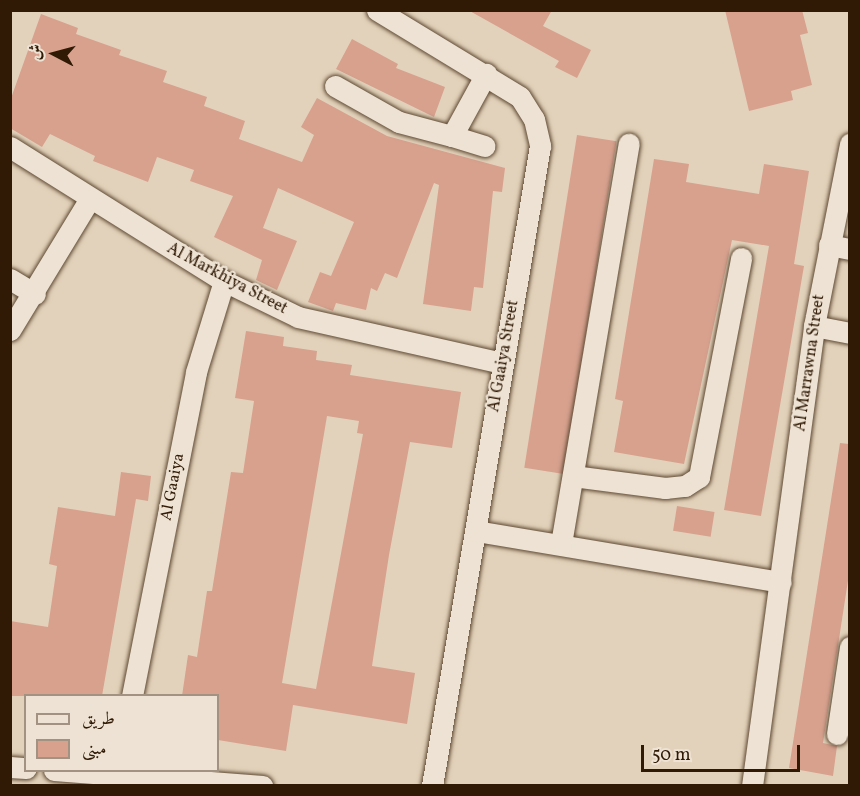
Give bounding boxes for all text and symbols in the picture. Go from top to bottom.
north arrow [24,24,84,84]
text: ش [24,43,48,61]
street label: Al Markhiya Street [163,239,291,319]
street label: Al Marrawna Street [791,293,829,433]
street label: Al Gaaiya Street [485,298,523,414]
street label: Al Gaaiya [157,452,189,522]
legend [24,694,219,772]
text: طريق [82,707,115,732]
scale bar [644,733,803,771]
text: مبنى [82,737,107,762]
text: 50 m [652,743,691,768]

